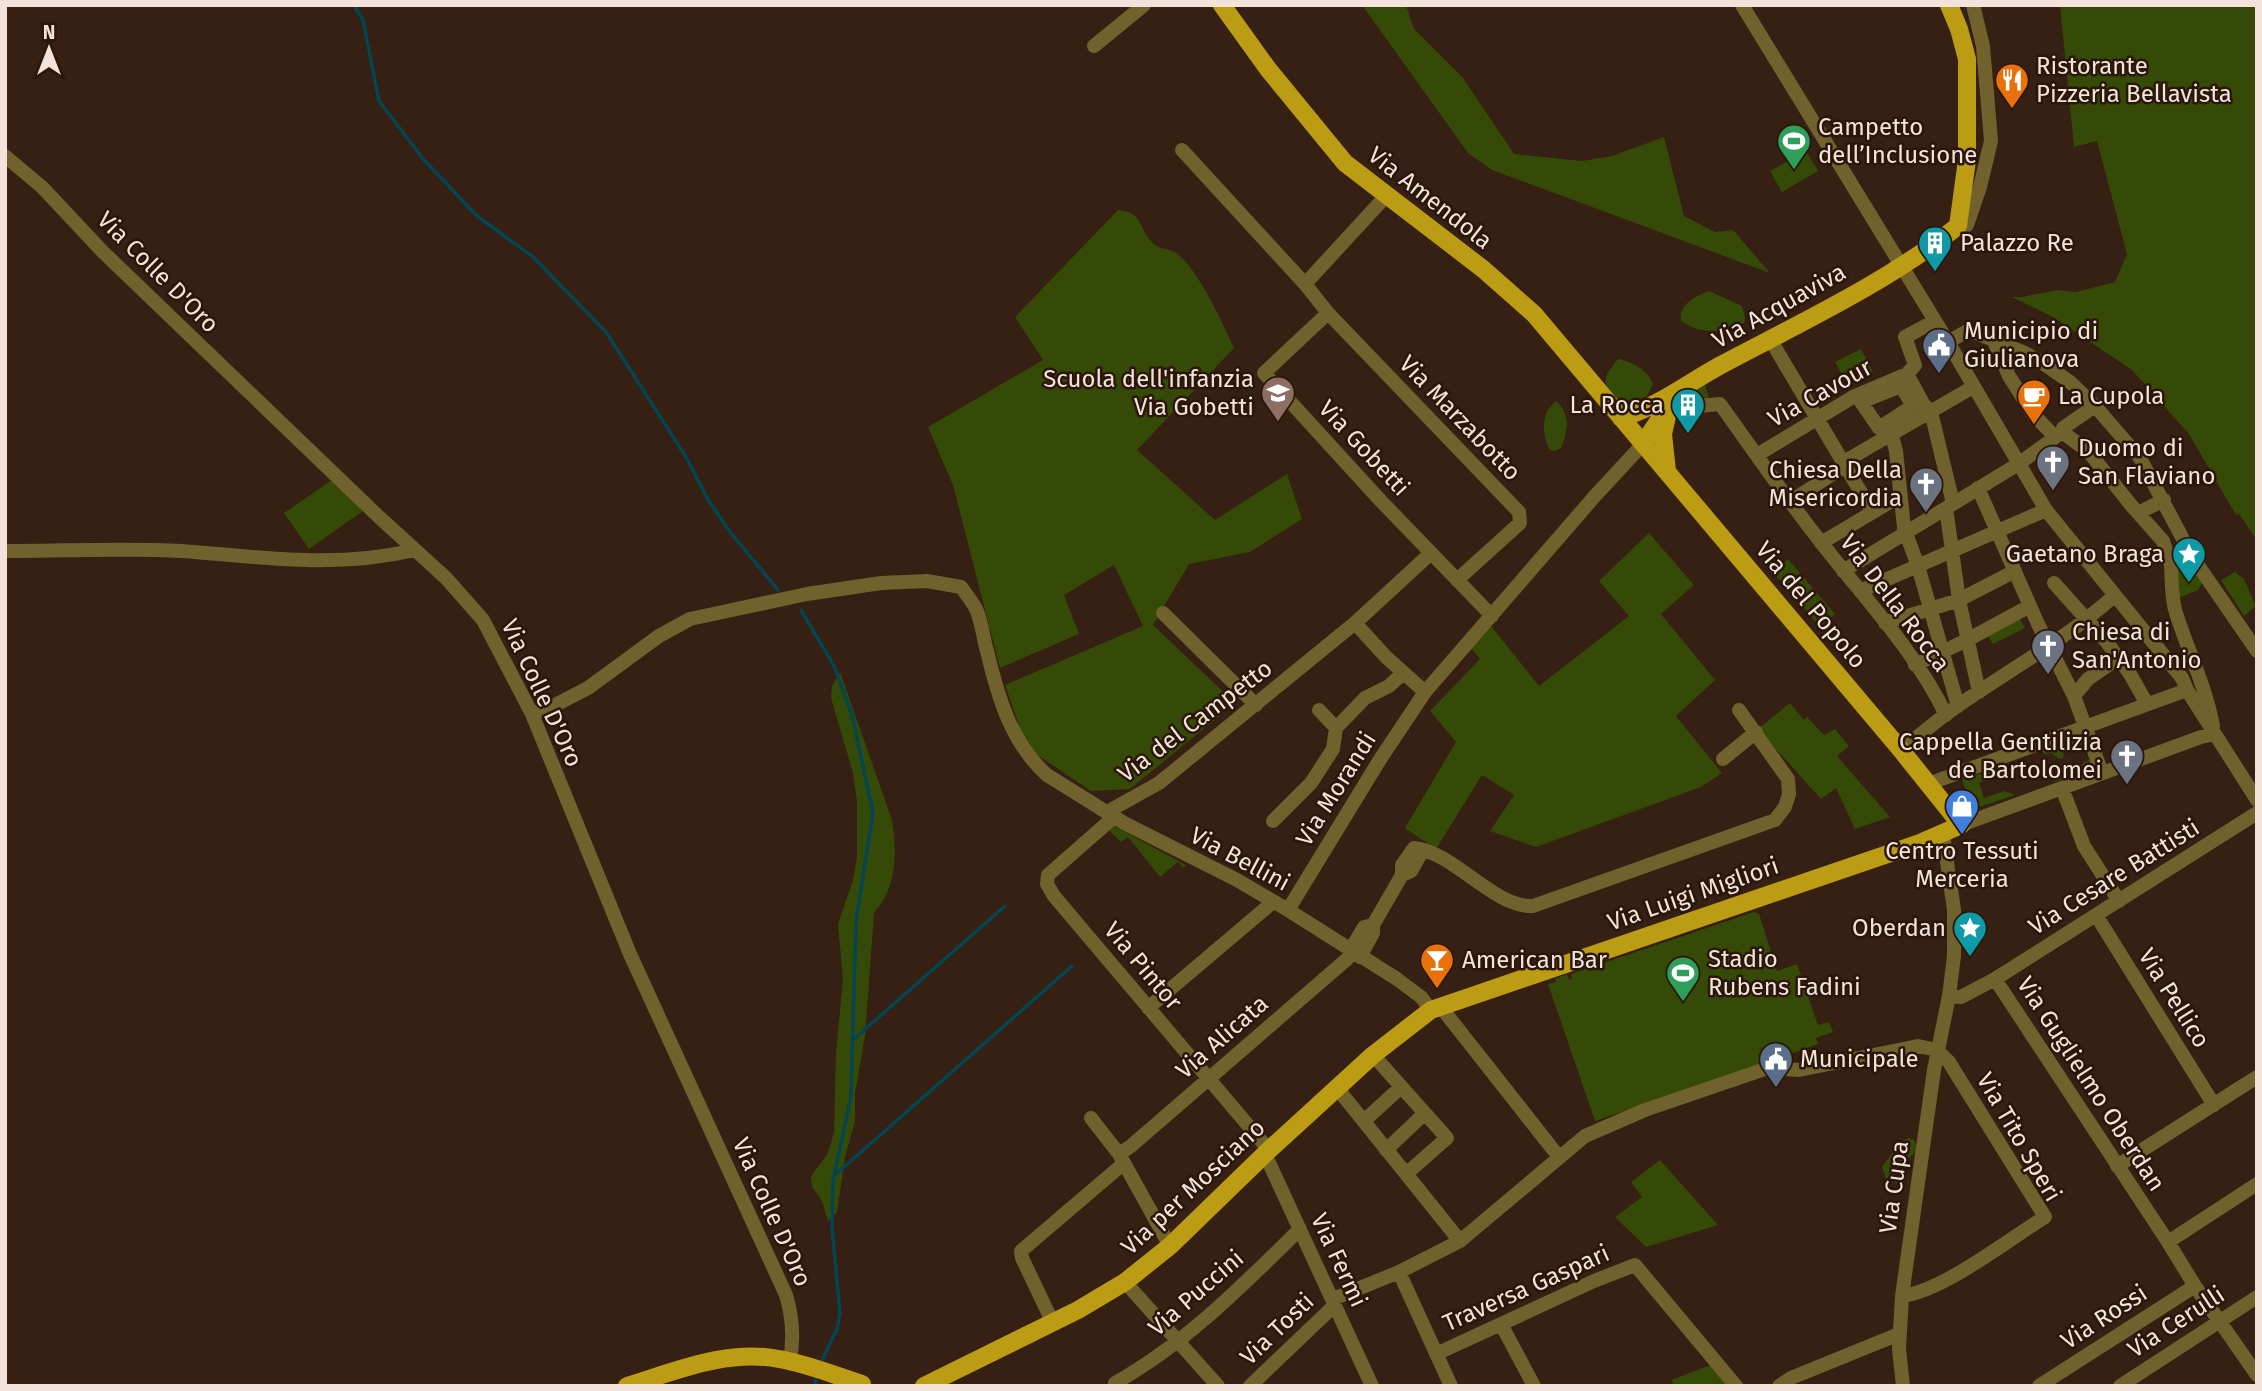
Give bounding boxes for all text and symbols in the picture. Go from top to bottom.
north arrow [14,14,84,84]
text: N [43,21,55,44]
place label: Ristorante Pizzeria Bellavista [2036,52,2232,108]
restaurant icon: Ristorante Pizzeria Bellavista [1993,61,2031,110]
place label: Campetto dell’Inclusione [1818,113,1977,169]
sports icon: Campetto dell’Inclusione [1775,122,1813,171]
street label: Via Amendola [1363,141,1497,255]
street label: Via Colle D'Oro [92,206,224,338]
building icon: Palazzo Re [1916,224,1954,273]
place label: Palazzo Re [1960,229,2074,257]
street label: Via Acquaviva [1707,258,1851,354]
place label: Municipio di Giulianova [1964,317,2098,373]
public building icon: Municipio di Giulianova [1920,326,1958,375]
street label: Via Marzabotto [1393,350,1527,486]
street label: Via Cavour [1763,353,1877,433]
place label: Scuola dell'infanzia Via Gobetti [1043,365,1254,421]
school or university icon: Scuola dell'infanzia Via Gobetti [1259,374,1297,423]
cafe icon: La Cupola [2015,377,2053,426]
place label: La Cupola [2058,382,2164,410]
building icon: La Rocca [1669,386,1707,435]
place label: La Rocca [1569,391,1664,419]
street label: Via Gobetti [1313,395,1415,501]
place label: Duomo di San Flaviano [2078,434,2215,490]
church icon: Duomo di San Flaviano [2034,443,2072,492]
place label: Chiesa Della Misericordia [1769,456,1902,512]
church icon: Chiesa Della Misericordia [1907,465,1945,514]
street label: Via Della Rocca [1834,529,1956,677]
place icon: Gaetano Braga [2170,535,2208,584]
street label: Via del Popolo [1750,536,1872,674]
place label: Gaetano Braga [2006,540,2164,568]
street label: Via Colle D'Oro [496,615,588,771]
place label: Chiesa di San'Antonio [2072,618,2201,674]
church icon: Chiesa di San'Antonio [2029,627,2067,676]
street label: Via del Campetto [1113,654,1277,788]
street label: Via Morandi [1290,727,1382,851]
place label: Cappella Gentilizia de Bartolomei [1899,728,2102,784]
church icon: Cappella Gentilizia de Bartolomei [2108,737,2146,786]
shop icon: Centro Tessuti Merceria [1943,787,1981,836]
street label: Via Cesare Battisti [2023,813,2205,941]
street label: Via Bellini [1185,821,1295,897]
place label: Centro Tessuti Merceria [1885,837,2039,893]
street label: Via Luigi Migliori [1604,852,1782,936]
place icon: Oberdan [1951,909,1989,958]
place label: Oberdan [1852,914,1946,942]
street label: Via Pintor [1098,916,1188,1016]
bar icon: American Bar [1418,941,1456,990]
street label: Via Pellico [2133,943,2215,1053]
place label: Stadio Rubens Fadini [1708,945,1861,1001]
place label: American Bar [1462,946,1608,974]
sports icon: Stadio Rubens Fadini [1664,954,1702,1003]
street label: Via Guglielmo Oberdan [2011,972,2171,1196]
street label: Via Alicata [1170,989,1274,1085]
public building icon: Municipale [1757,1040,1795,1089]
place label: Municipale [1800,1045,1919,1073]
street label: Via Tito Speri [1971,1068,2067,1206]
street label: Via per Mosciano [1116,1113,1270,1261]
street label: Via Colle D'Oro [727,1133,817,1291]
street label: Via Cupa [1874,1139,1914,1235]
street label: Via Fermi [1305,1209,1373,1311]
street label: Traversa Gaspari [1438,1239,1614,1337]
street label: Via Puccini [1143,1244,1249,1342]
street label: Via Rossi [2056,1279,2152,1355]
street label: Via Cerulli [2122,1280,2230,1364]
street label: Via Tosti [1234,1287,1320,1371]

